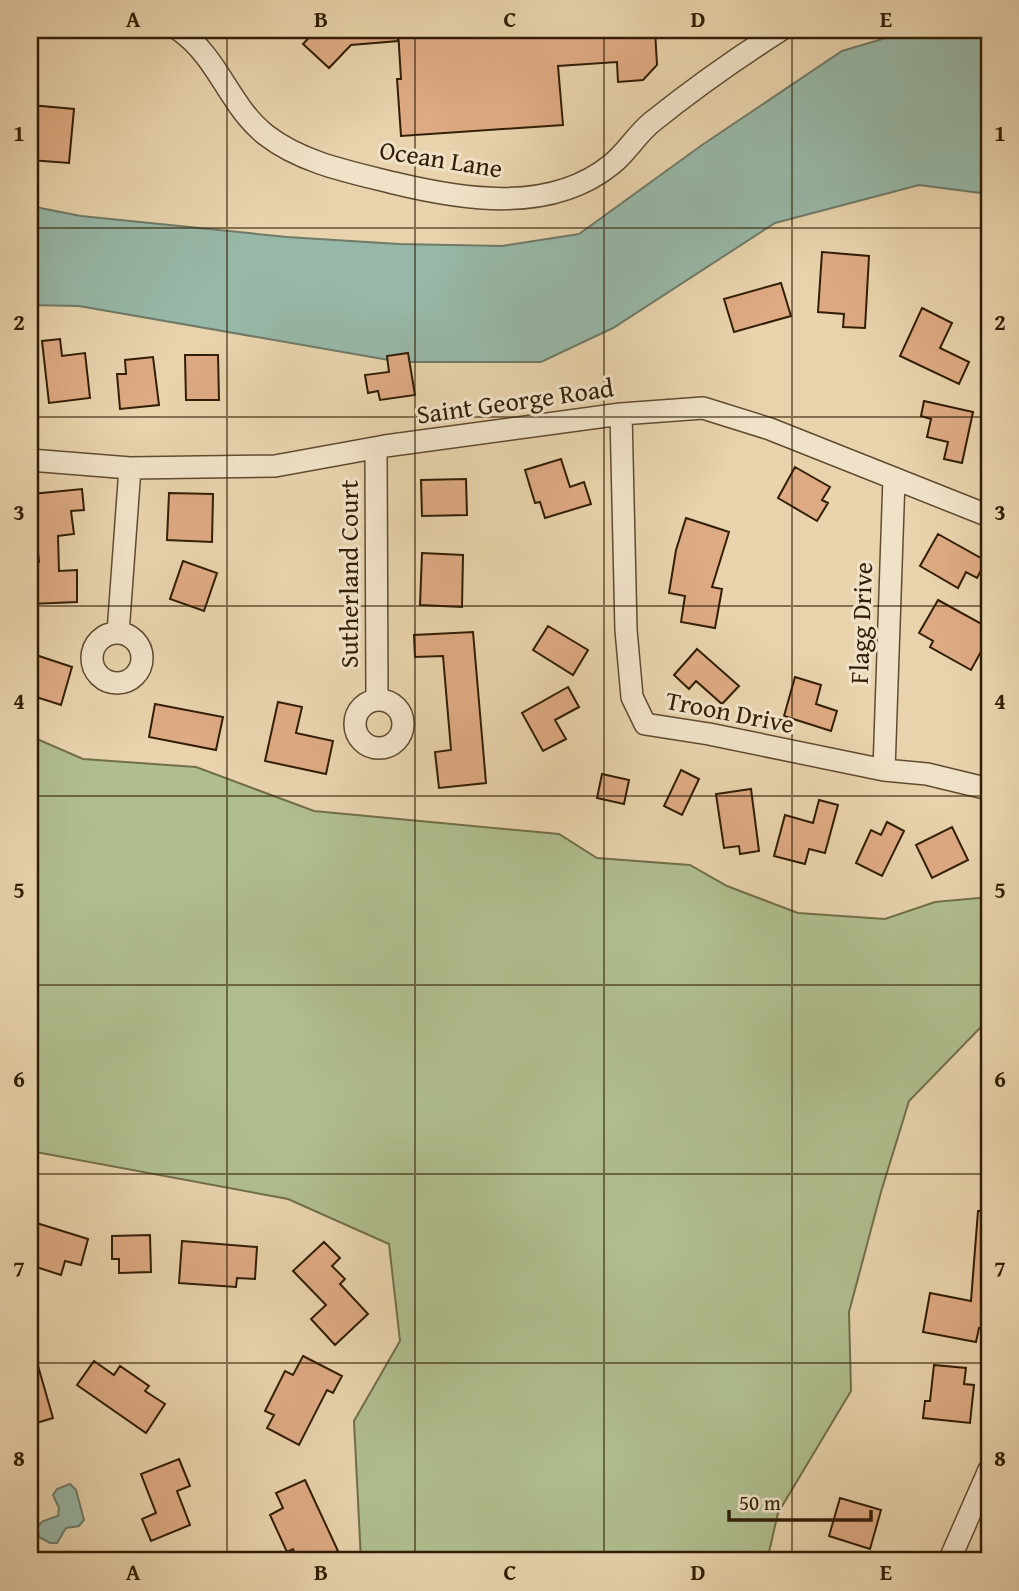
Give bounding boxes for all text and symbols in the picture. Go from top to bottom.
text: A [126,2,141,35]
text: B [314,2,328,35]
text: C [503,2,517,35]
text: D [691,2,706,35]
text: E [880,2,892,35]
text: 1 [13,116,25,149]
text: 1 [994,116,1006,149]
street label: Ocean Lane [377,130,505,187]
text: 2 [13,305,25,338]
text: 2 [994,305,1006,338]
street label: Saint George Road [414,367,616,434]
street label: Sutherland Court [329,480,368,668]
text: 3 [13,495,25,528]
text: 3 [994,495,1006,528]
street label: Flagg Drive [839,561,882,685]
street label: Troon Drive [663,680,798,743]
text: 4 [13,684,25,717]
text: 4 [994,684,1006,717]
text: 5 [13,873,25,906]
text: 5 [994,873,1006,906]
text: 6 [13,1062,25,1095]
text: 6 [994,1062,1006,1095]
text: 7 [13,1252,25,1285]
text: 7 [994,1252,1006,1285]
text: 8 [13,1441,25,1474]
text: 8 [994,1441,1006,1474]
scale bar [729,1479,870,1523]
text: 50 m [739,1487,781,1518]
text: A [126,1555,141,1588]
text: B [314,1555,328,1588]
text: C [503,1555,517,1588]
text: D [691,1555,706,1588]
text: E [880,1555,892,1588]

